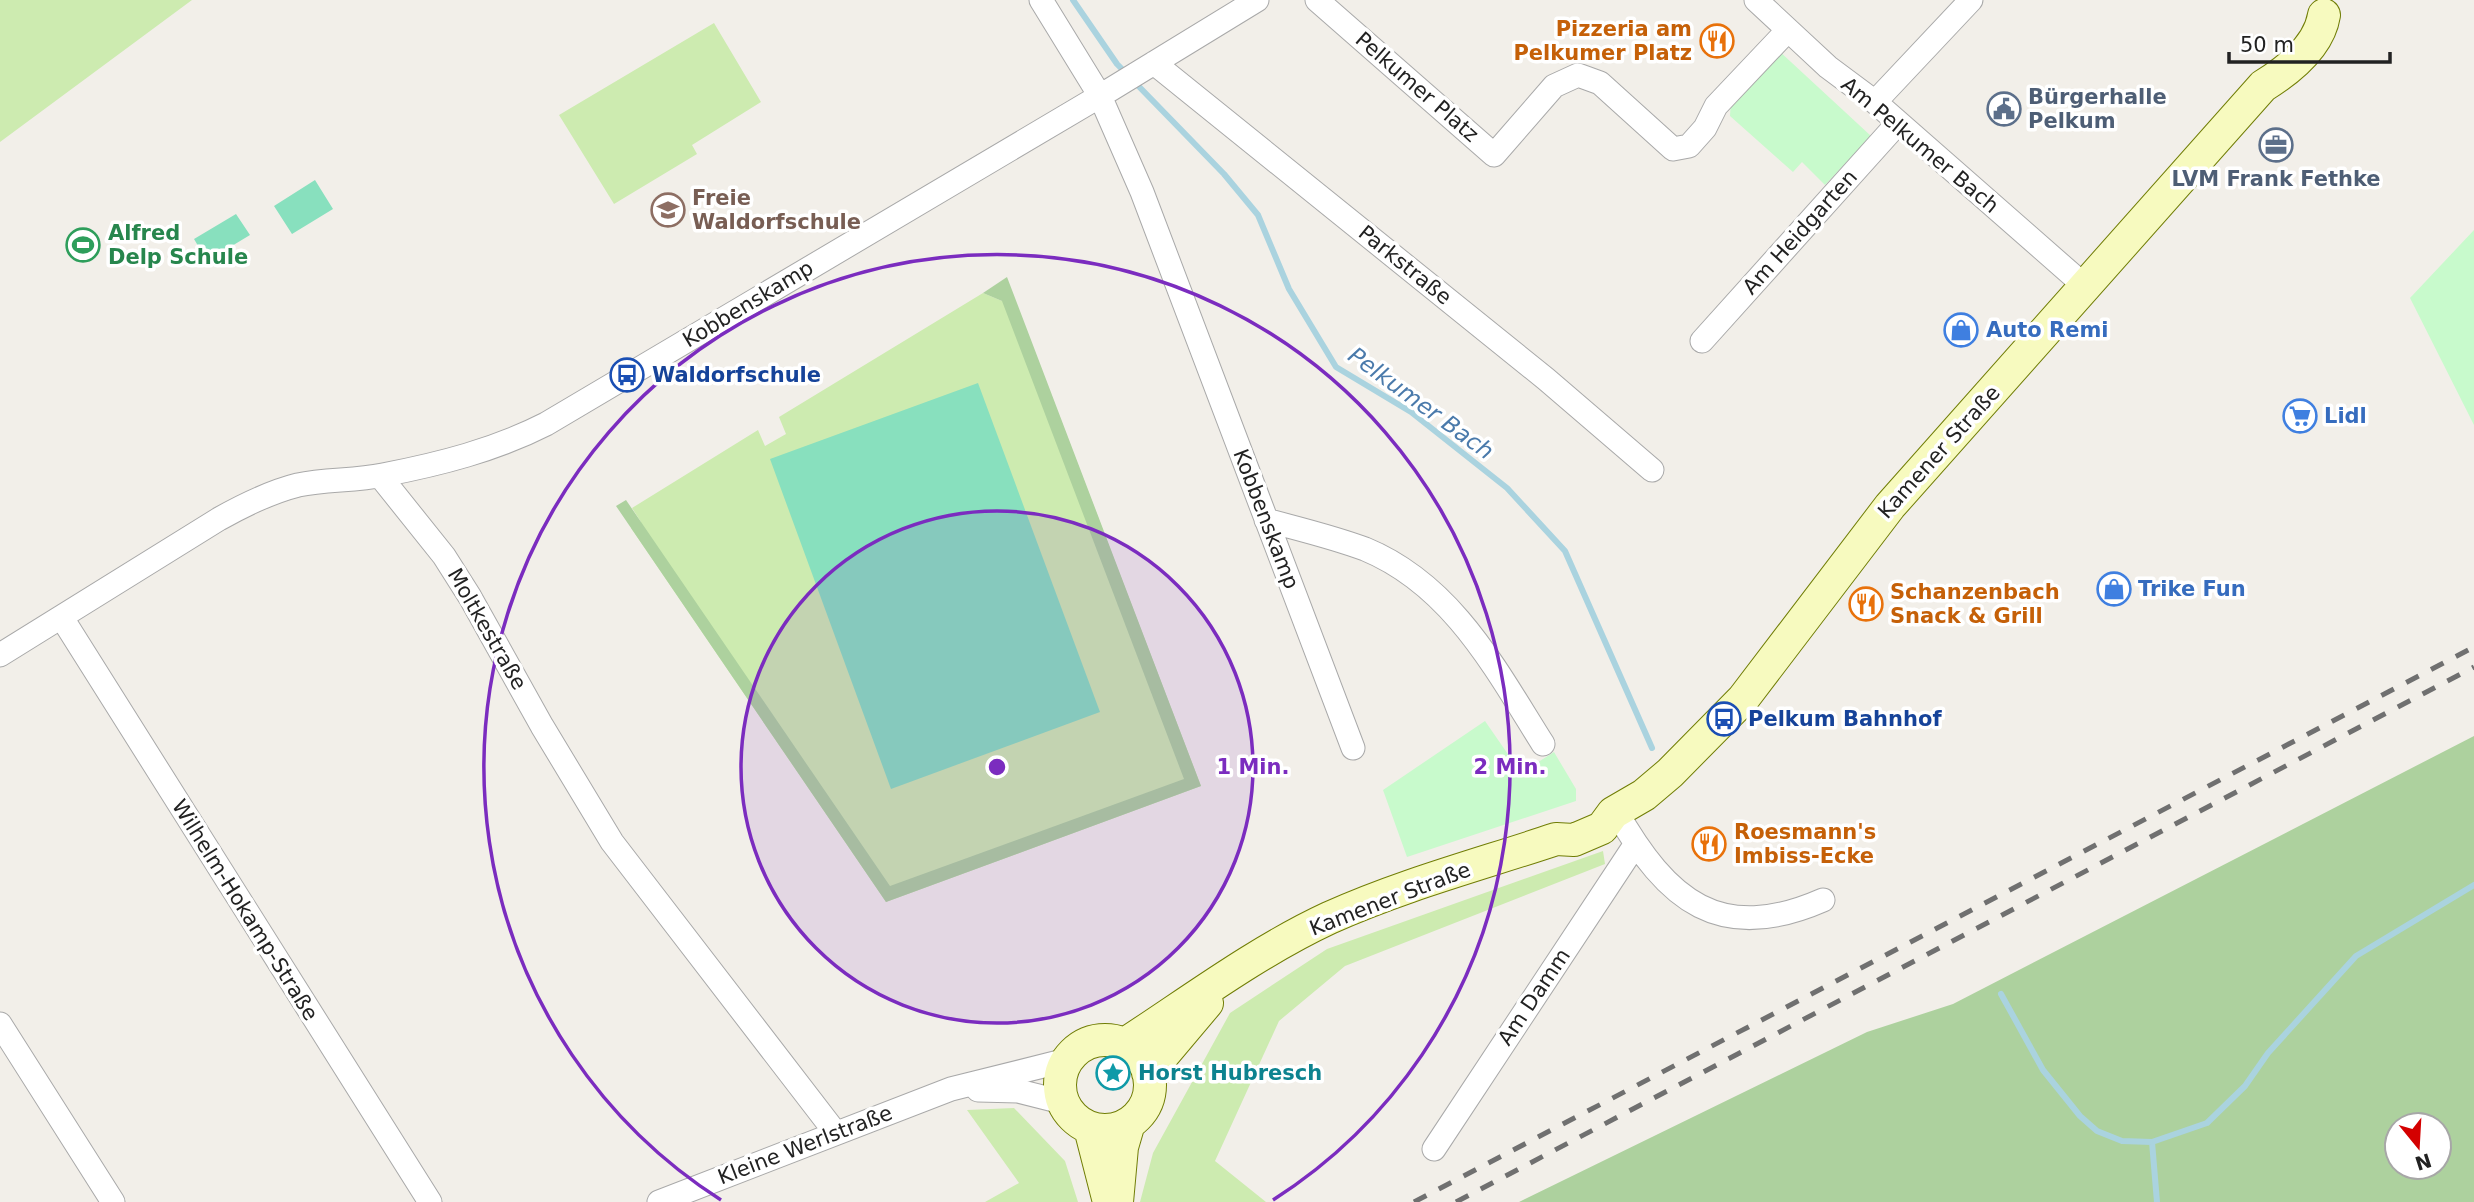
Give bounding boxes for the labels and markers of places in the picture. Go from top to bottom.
place label: Pizzeria am Pelkumer Platz [1513,17,1692,65]
restaurant icon: Pizzeria am Pelkumer Platz [1698,22,1736,60]
place label: Bürgerhalle Pelkum [2028,85,2167,133]
public building icon: Bürgerhalle Pelkum [1985,90,2023,128]
office icon: LVM Frank Fethke [2257,126,2295,164]
place label: LVM Frank Fethke [2171,167,2381,191]
place label: Freie Waldorfschule [692,186,861,234]
school or university icon: Freie Waldorfschule [649,191,687,229]
place label: Alfred Delp Schule [108,221,248,269]
sports icon: Alfred Delp Schule [64,226,102,264]
shop icon: Auto Remi [1942,311,1980,349]
place label: Auto Remi [1986,318,2108,342]
bus stop icon: Waldorfschule [608,356,646,394]
place label: Waldorfschule [652,363,821,387]
supermarket icon: Lidl [2281,397,2319,435]
place label: Lidl [2324,404,2367,428]
shop icon: Trike Fun [2095,570,2133,608]
place label: Trike Fun [2138,577,2246,601]
place label: Schanzenbach Snack & Grill [1890,580,2060,628]
restaurant icon: Schanzenbach Snack & Grill [1847,585,1885,623]
bus stop icon: Pelkum Bahnhof [1705,700,1743,738]
place label: Pelkum Bahnhof [1748,707,1942,731]
centre of rings [985,755,1009,779]
place label: Roesmann's Imbiss-Ecke [1734,820,1876,868]
restaurant icon: Roesmann's Imbiss-Ecke [1690,825,1728,863]
place icon: Horst Hubresch [1094,1054,1132,1092]
place label: Horst Hubresch [1138,1061,1322,1085]

